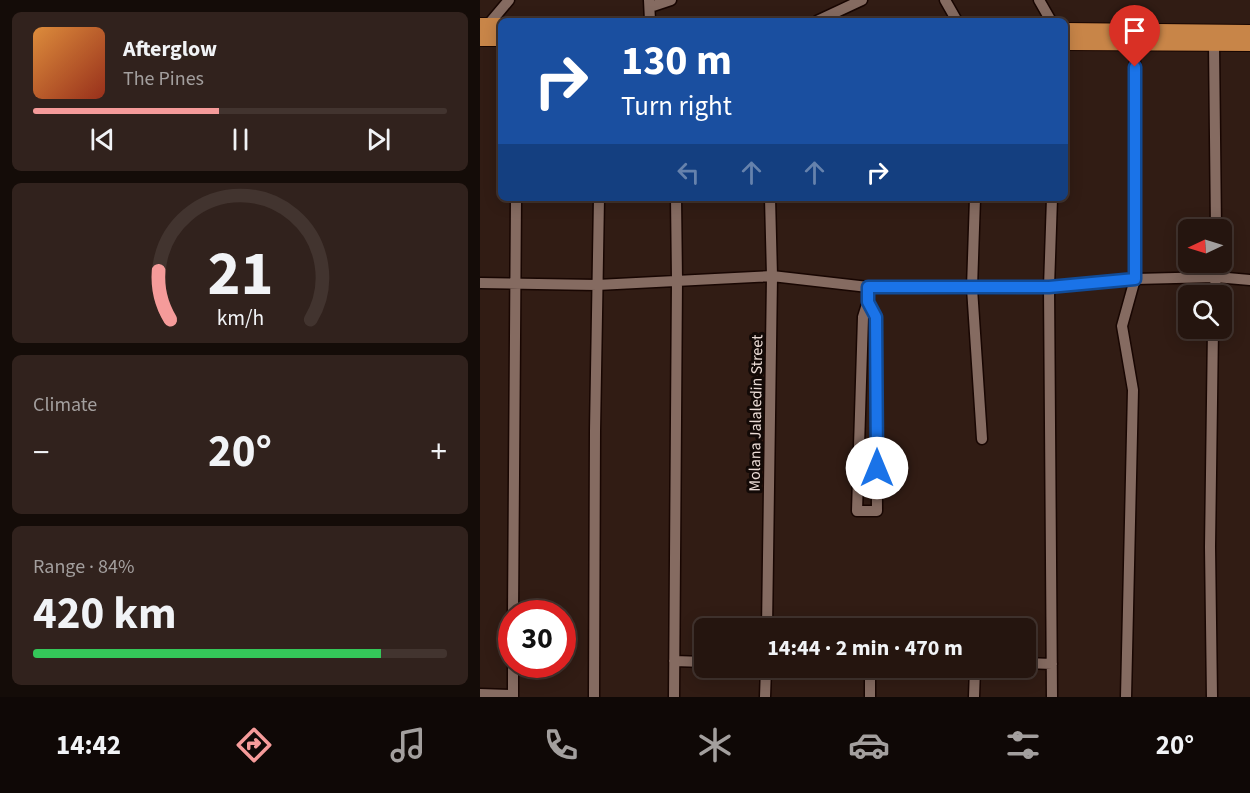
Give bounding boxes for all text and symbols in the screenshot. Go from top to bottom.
pin [1109,5,1160,67]
icon: arrive [1118,14,1151,47]
text: 130 m [621,31,732,91]
text: Afterglow [123,33,217,65]
icon: right [522,42,600,120]
text: The Pines [123,65,204,93]
text: Turn right [621,87,732,126]
icon: previous [86,123,119,156]
icon: pause [224,123,257,156]
icon: next [362,123,395,156]
icon: left [672,156,705,189]
icon: ahead [735,156,768,189]
icon: ahead [798,156,831,189]
icon: right [861,156,894,189]
north arrow [1178,219,1232,273]
map controls [1178,219,1232,339]
text: 21 [207,230,273,319]
button: search [1178,285,1232,339]
text: km/h [216,303,264,334]
street label: Molana Jalaledin Street [744,334,768,492]
text: Climate [33,391,97,419]
text: 20° [208,420,272,484]
text: − [33,429,49,476]
text: + [431,429,447,476]
position arrow [845,436,909,500]
text: Range · 84% [33,553,134,581]
text: 420 km [33,582,177,646]
speed limit sign: 30 [498,600,576,678]
text: 14:44 · 2 min · 470 m [767,632,963,664]
icon: directions [233,724,275,766]
icon: music [387,724,429,766]
icon: phone [540,724,582,766]
icon: climate [694,724,736,766]
icon: car [848,724,890,766]
icon: filters [1002,724,1044,766]
text: 14:42 [56,726,121,765]
text: 20° [1156,726,1194,765]

